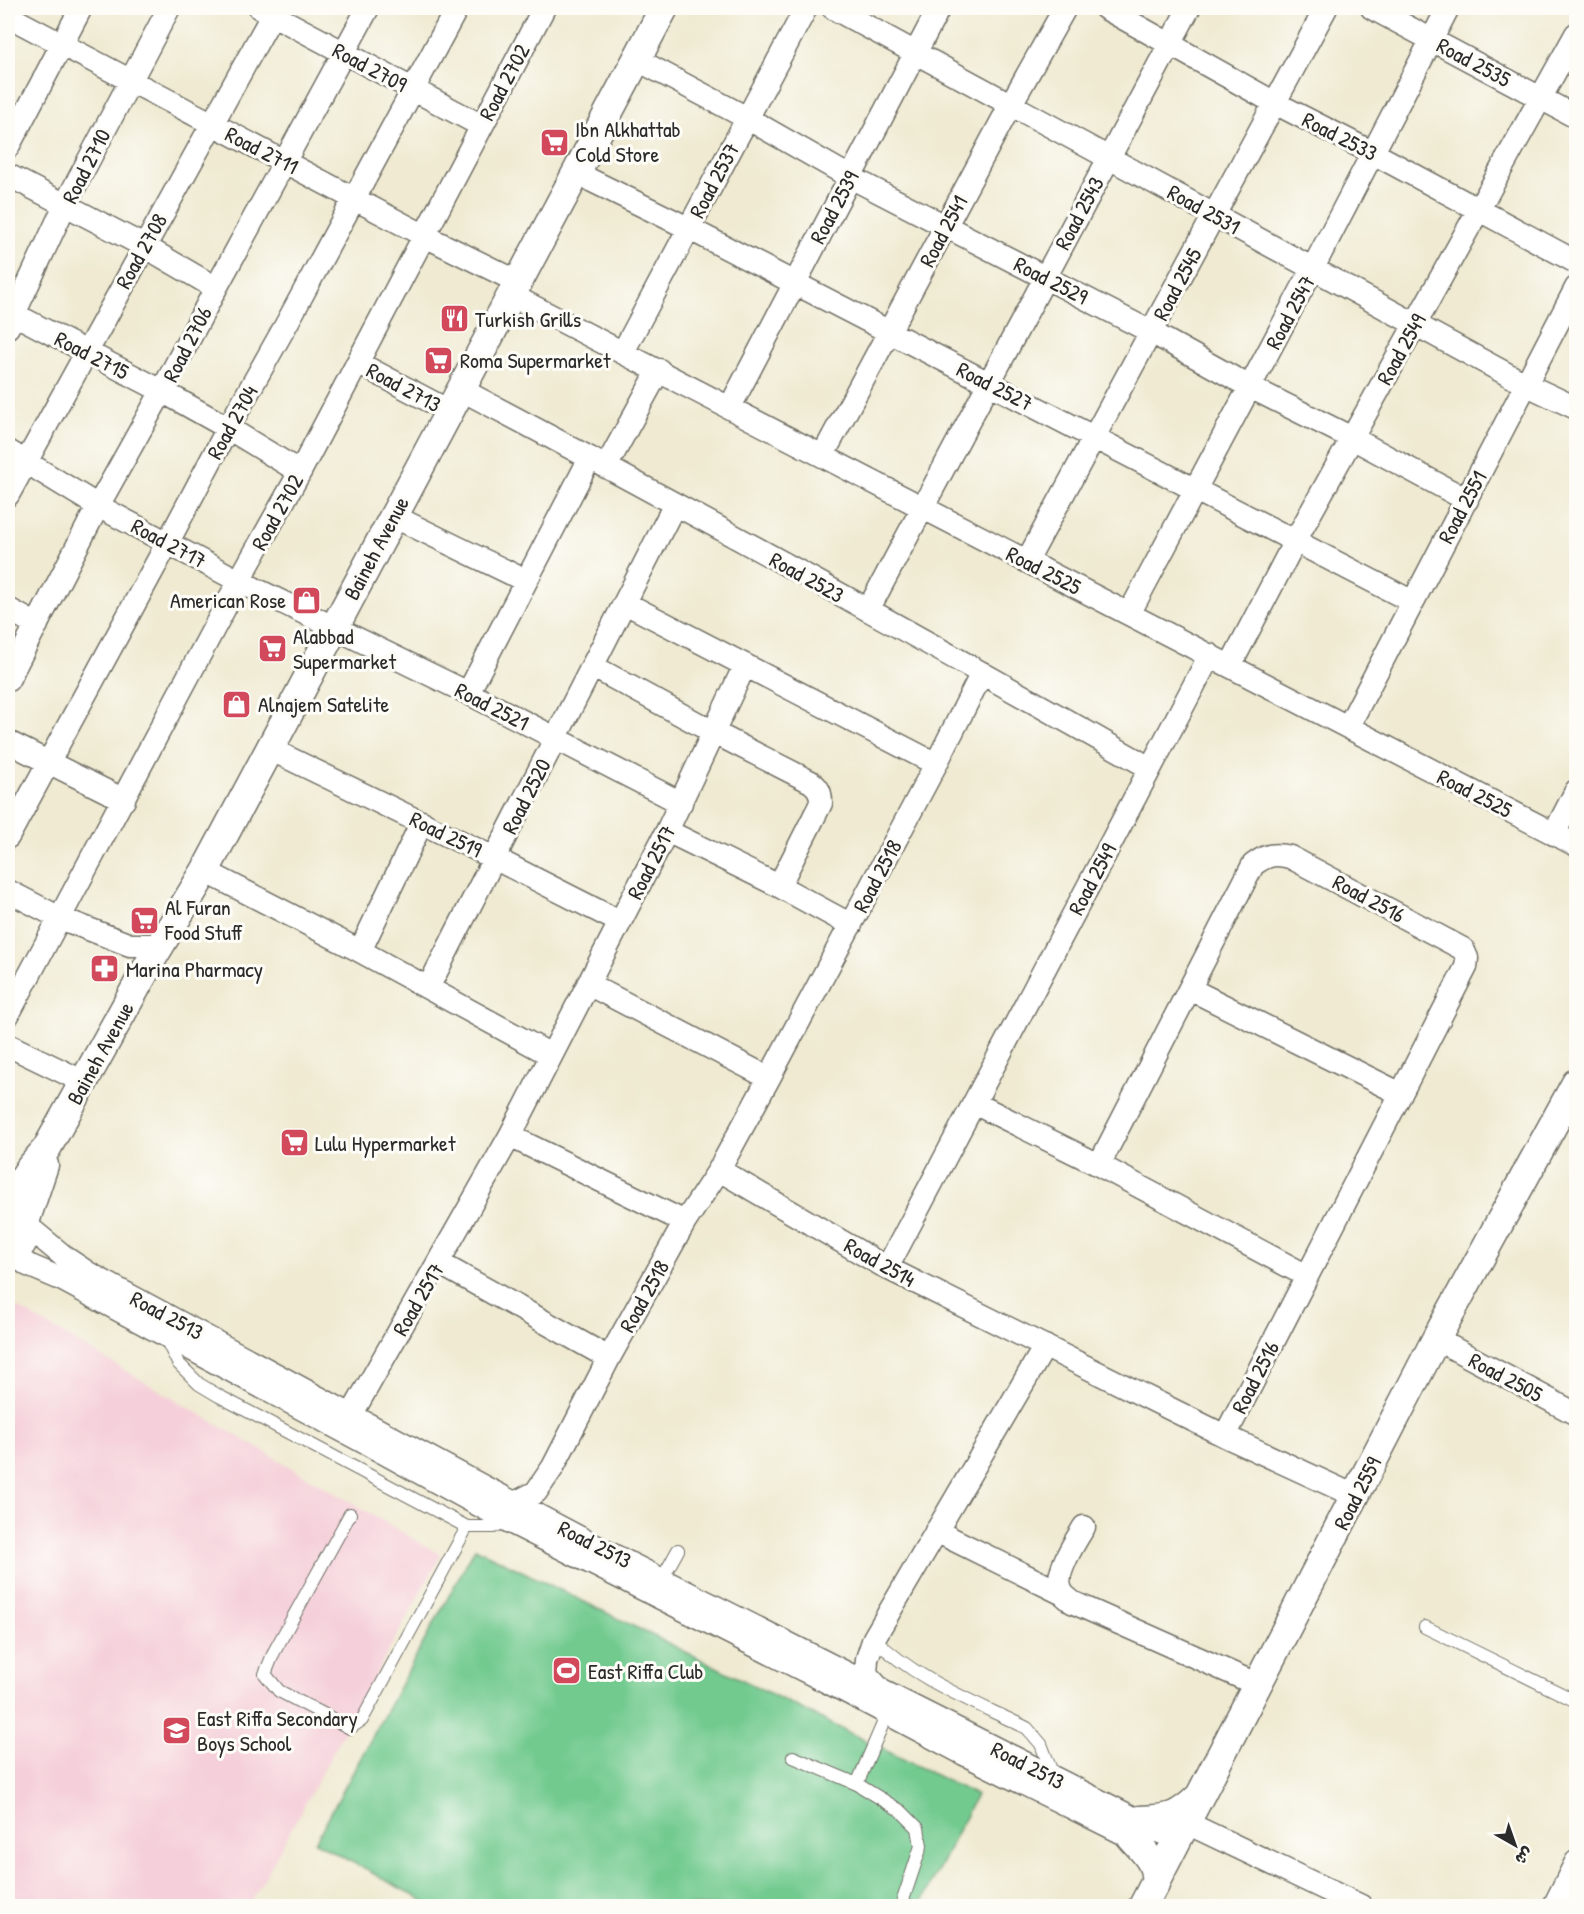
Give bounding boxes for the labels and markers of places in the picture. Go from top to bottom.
place label: Ibn Alkhattab Cold Store [575,114,681,169]
supermarket icon: Ibn Alkhattab Cold Store [538,126,570,158]
restaurant icon: Turkish Grills [438,303,470,335]
place label: Turkish Grills [475,304,581,334]
supermarket icon: Roma Supermarket [423,344,455,376]
place label: Roma Supermarket [460,345,611,375]
shop icon: American Rose [291,584,323,616]
place label: American Rose [170,585,286,615]
place label: Alabbad Supermarket [293,621,396,676]
supermarket icon: Alabbad Supermarket [256,633,288,665]
shop icon: Alnajem Satelite [221,688,253,720]
place label: Alnajem Satelite [258,689,389,719]
place label: Al Furan Food Stuff [164,892,243,947]
supermarket icon: Al Furan Food Stuff [128,904,160,936]
pharmacy icon: Marina Pharmacy [89,953,121,985]
place label: Marina Pharmacy [126,954,263,984]
supermarket icon: Lulu Hypermarket [278,1127,310,1159]
place label: Lulu Hypermarket [315,1128,456,1158]
sports icon: East Riffa Club [551,1655,583,1687]
place label: East Riffa Club [588,1656,703,1686]
place label: East Riffa Secondary Boys School [197,1703,358,1758]
school or university icon: East Riffa Secondary Boys School [160,1715,192,1747]

